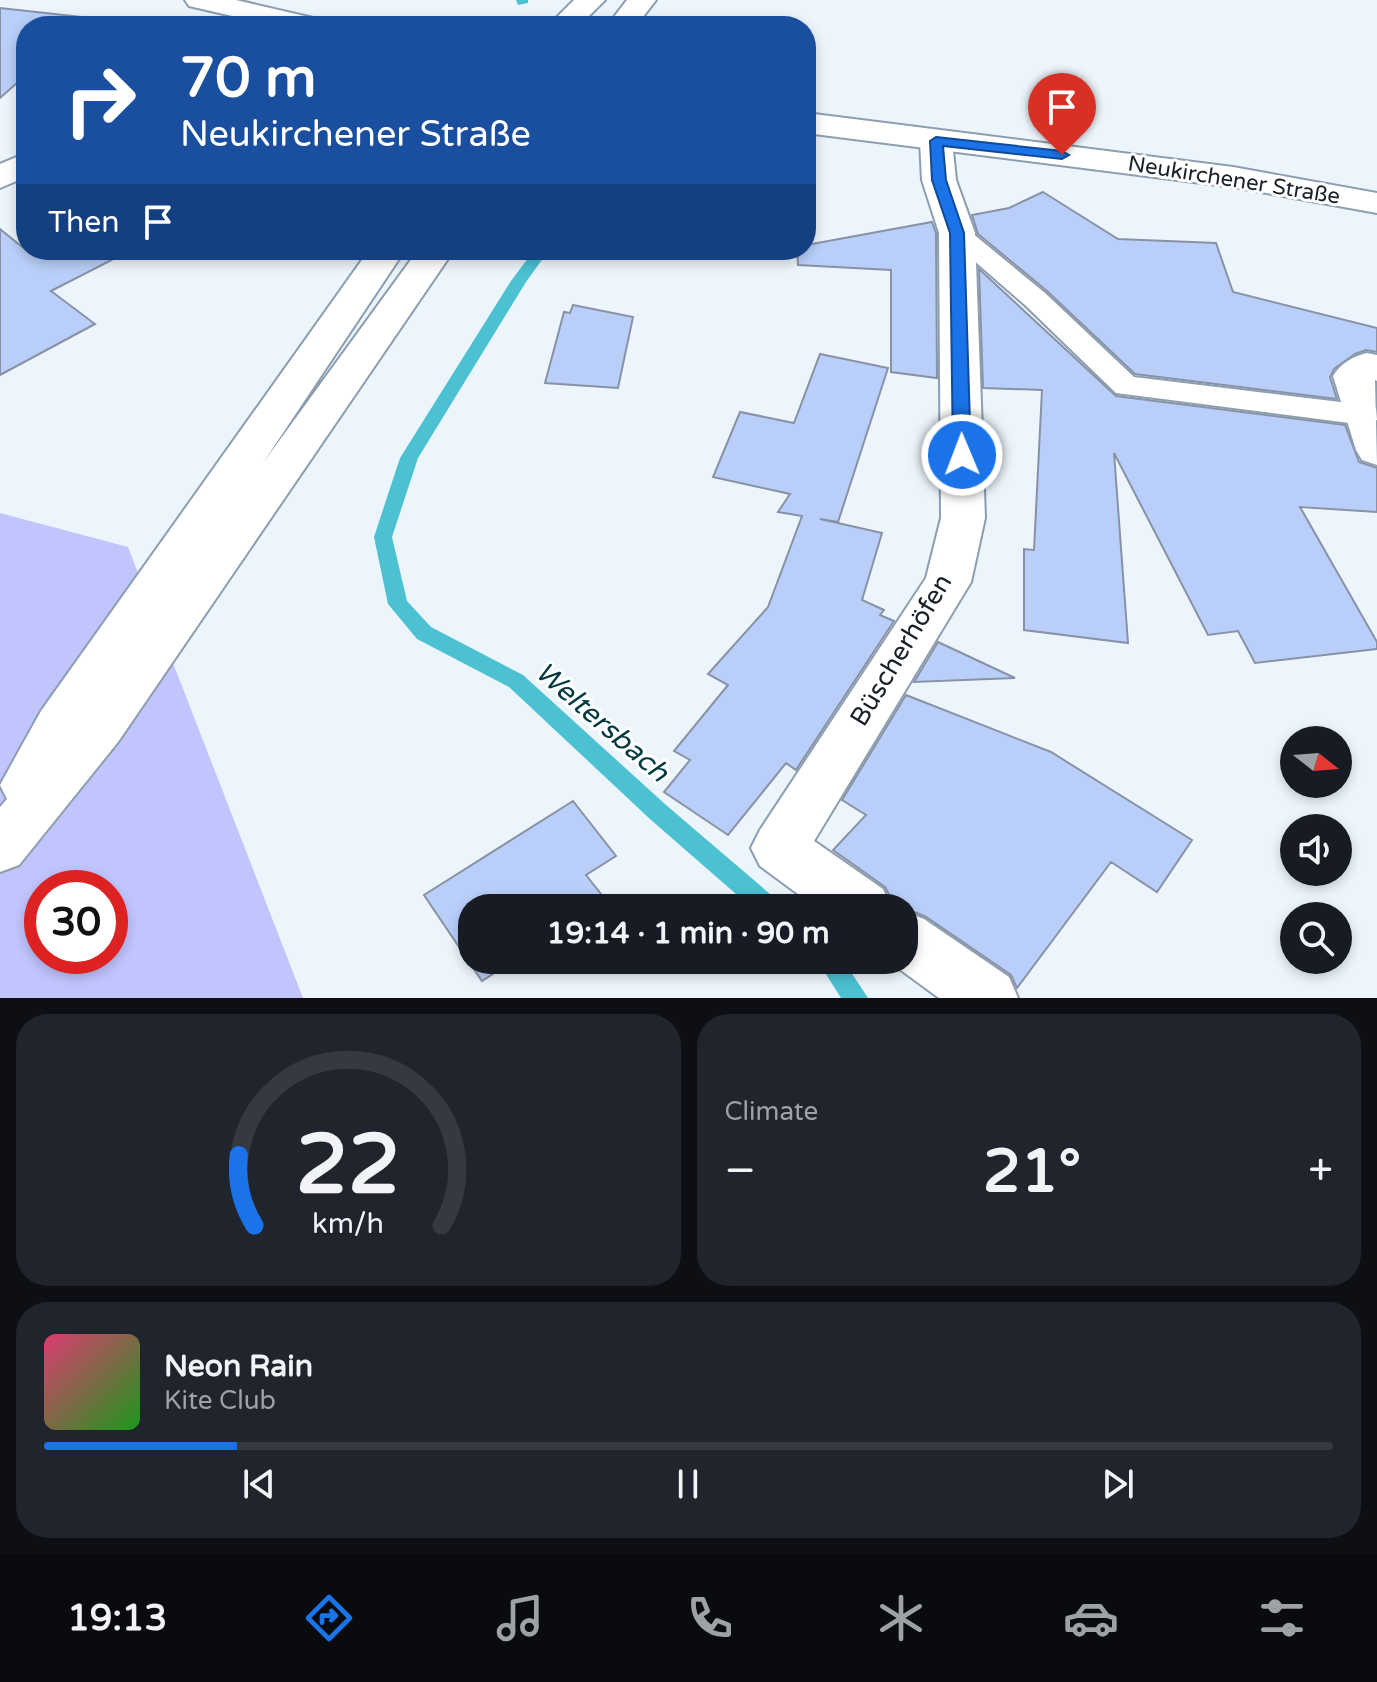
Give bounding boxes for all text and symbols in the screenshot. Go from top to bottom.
text: 70 m [180,45,316,112]
icon: right [48,48,152,152]
pin [1028,73,1096,155]
icon: arrive [1040,85,1084,129]
text: Neukirchener Straße [180,113,531,156]
street label: Neukirchener Straße [1126,150,1342,210]
icon: arrive [136,200,180,244]
text: Then [48,204,120,241]
position arrow [920,413,1004,497]
street label: Büscherhöfen [843,568,959,732]
water label: Weltersbach [528,655,676,790]
north arrow [1280,726,1352,798]
map controls [1280,726,1352,974]
button: sound [1280,814,1352,886]
speed limit sign: 30 [24,870,128,974]
button: search [1280,902,1352,974]
text: 19:14 · 1 min · 90 m [547,915,829,952]
text: Climate [725,1096,818,1127]
text: 22 [296,1116,400,1216]
text: 21° [983,1136,1081,1208]
text: − [725,1145,756,1198]
text: + [1308,1145,1333,1198]
text: km/h [312,1207,384,1241]
text: Neon Rain [164,1348,313,1385]
text: Kite Club [164,1385,276,1416]
icon: previous [237,1462,281,1506]
icon: pause [666,1462,710,1506]
icon: next [1096,1462,1140,1506]
icon: directions [301,1590,357,1646]
icon: music [492,1590,548,1646]
icon: phone [682,1590,738,1646]
icon: climate [873,1590,929,1646]
icon: car [1063,1590,1119,1646]
icon: filters [1254,1590,1310,1646]
text: 19:13 [67,1597,167,1640]

